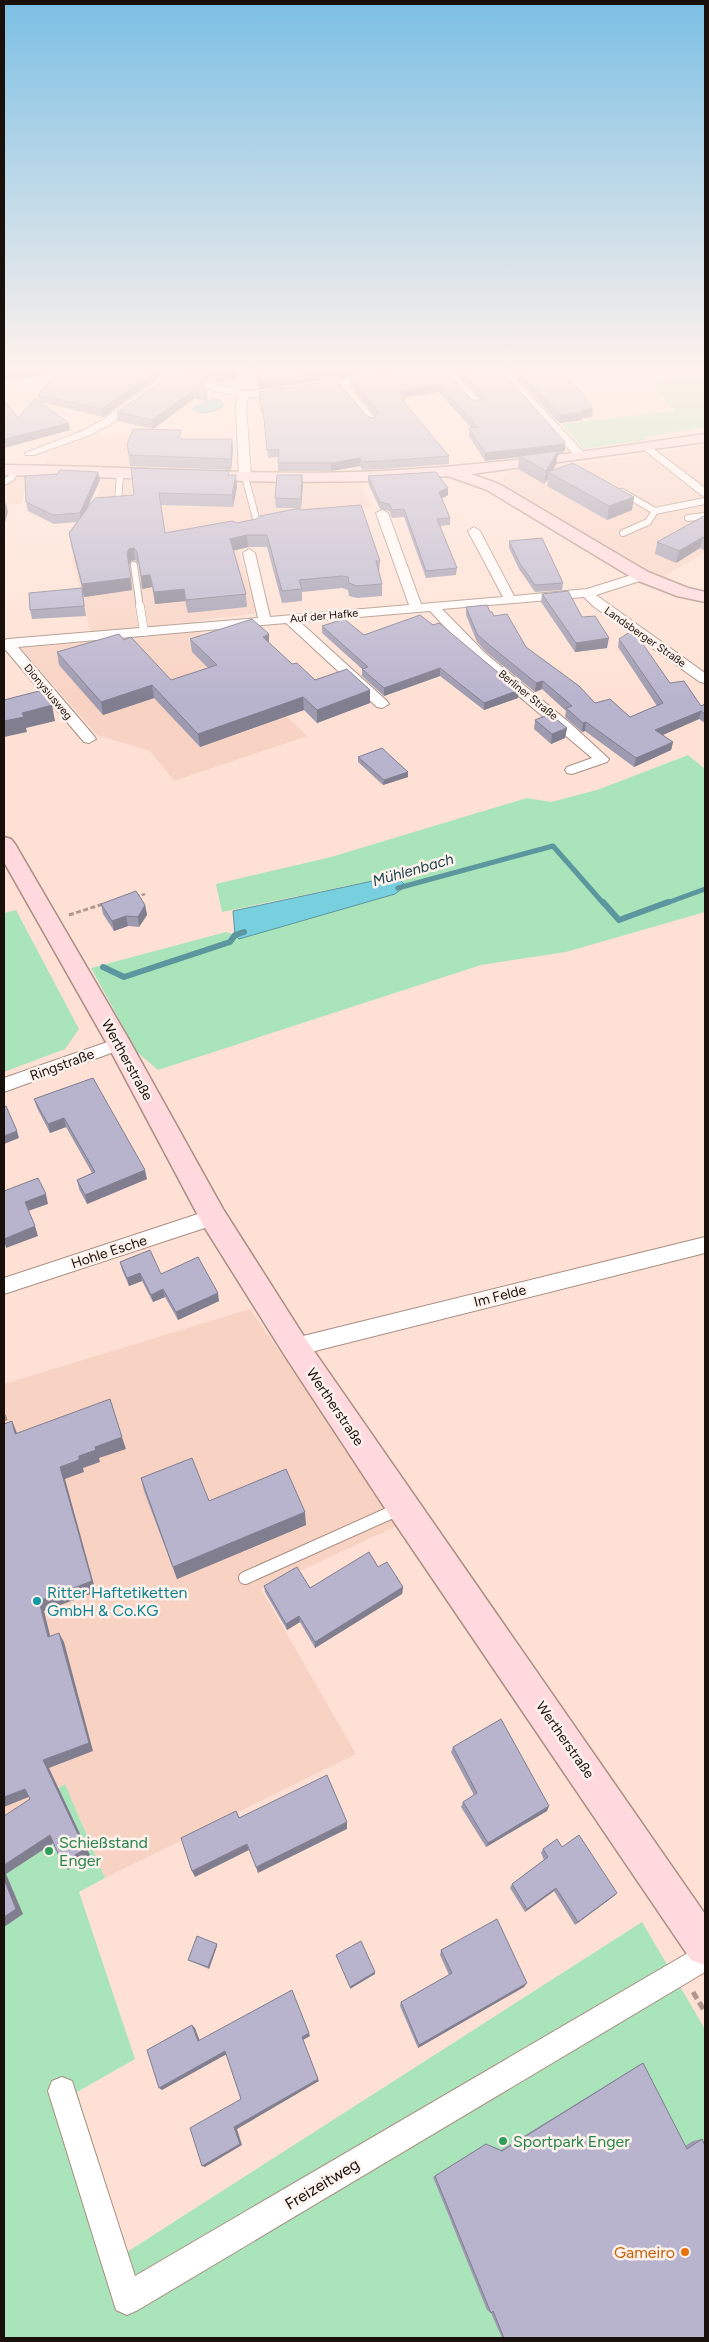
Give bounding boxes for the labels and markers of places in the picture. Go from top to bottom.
place label: Ritter Haftetiketten GmbH & Co.KG [47,1583,188,1620]
marker: Ritter Haftetiketten GmbH & Co.KG [31,1595,43,1607]
place label: Schießstand Enger [59,1833,148,1870]
marker: Schießstand Enger [43,1845,55,1857]
place label: Sportpark Enger [513,2132,630,2151]
marker: Sportpark Enger [497,2135,509,2147]
place label: Gameiro [614,2243,675,2262]
marker: Gameiro [679,2246,691,2258]

